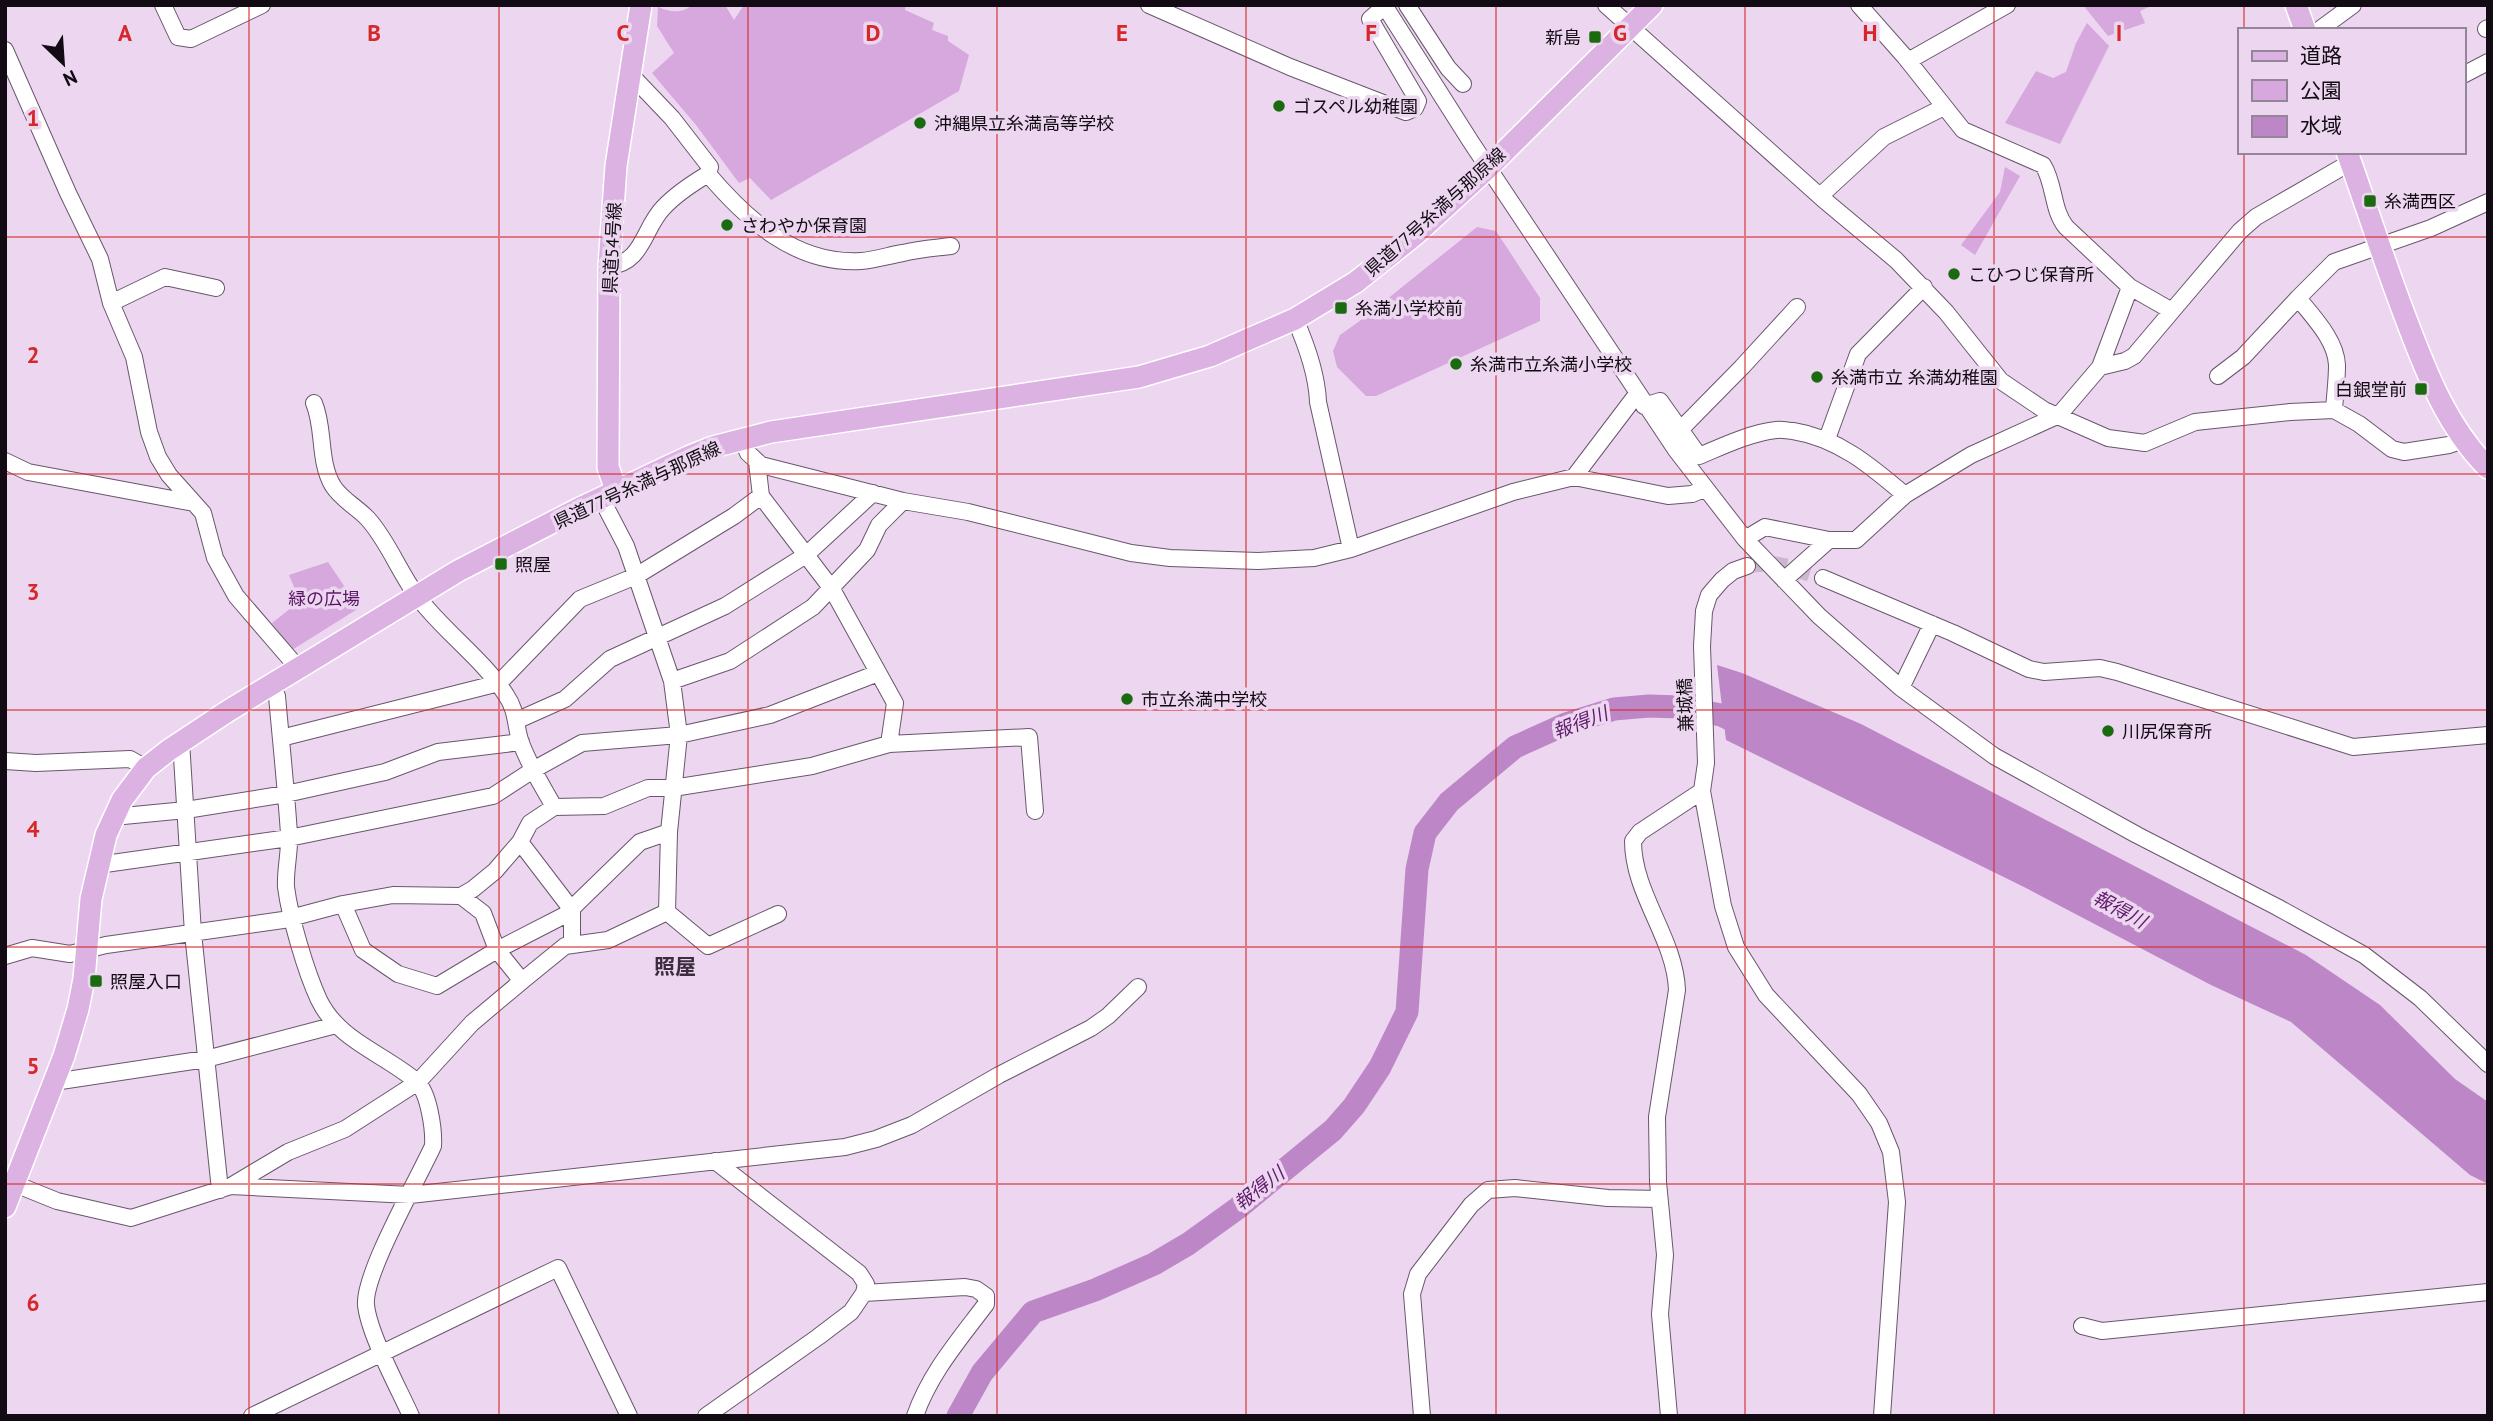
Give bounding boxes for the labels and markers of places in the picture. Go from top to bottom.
place label: 新島 [1545,26,1581,49]
marker: 新島 [1587,29,1603,45]
place label: ゴスペル幼稚園 [1293,95,1418,118]
marker: ゴスペル幼稚園 [1271,98,1287,114]
place label: 沖縄県立糸満高等学校 [934,112,1114,135]
marker: 沖縄県立糸満高等学校 [912,115,928,131]
place label: 糸満西区 [2384,190,2456,213]
marker: 糸満西区 [2362,193,2378,209]
place label: さわやか保育園 [741,214,867,237]
marker: さわやか保育園 [719,217,735,233]
place label: こひつじ保育所 [1968,263,2094,286]
marker: こひつじ保育所 [1946,266,1962,282]
place label: 糸満小学校前 [1355,297,1463,320]
marker: 糸満小学校前 [1333,300,1349,316]
place label: 糸満市立糸満小学校 [1470,353,1632,376]
marker: 糸満市立糸満小学校 [1448,356,1464,372]
place label: 糸満市立 糸満幼稚園 [1831,366,1998,389]
marker: 糸満市立 糸満幼稚園 [1809,369,1825,385]
place label: 白銀堂前 [2335,378,2407,401]
marker: 白銀堂前 [2413,381,2429,397]
place label: 照屋 [515,553,551,576]
marker: 照屋 [493,556,509,572]
place label: 市立糸満中学校 [1141,688,1267,711]
marker: 市立糸満中学校 [1119,691,1135,707]
place label: 川尻保育所 [2122,720,2212,743]
marker: 川尻保育所 [2100,723,2116,739]
place label: 照屋入口 [110,970,182,993]
marker: 照屋入口 [88,973,104,989]

